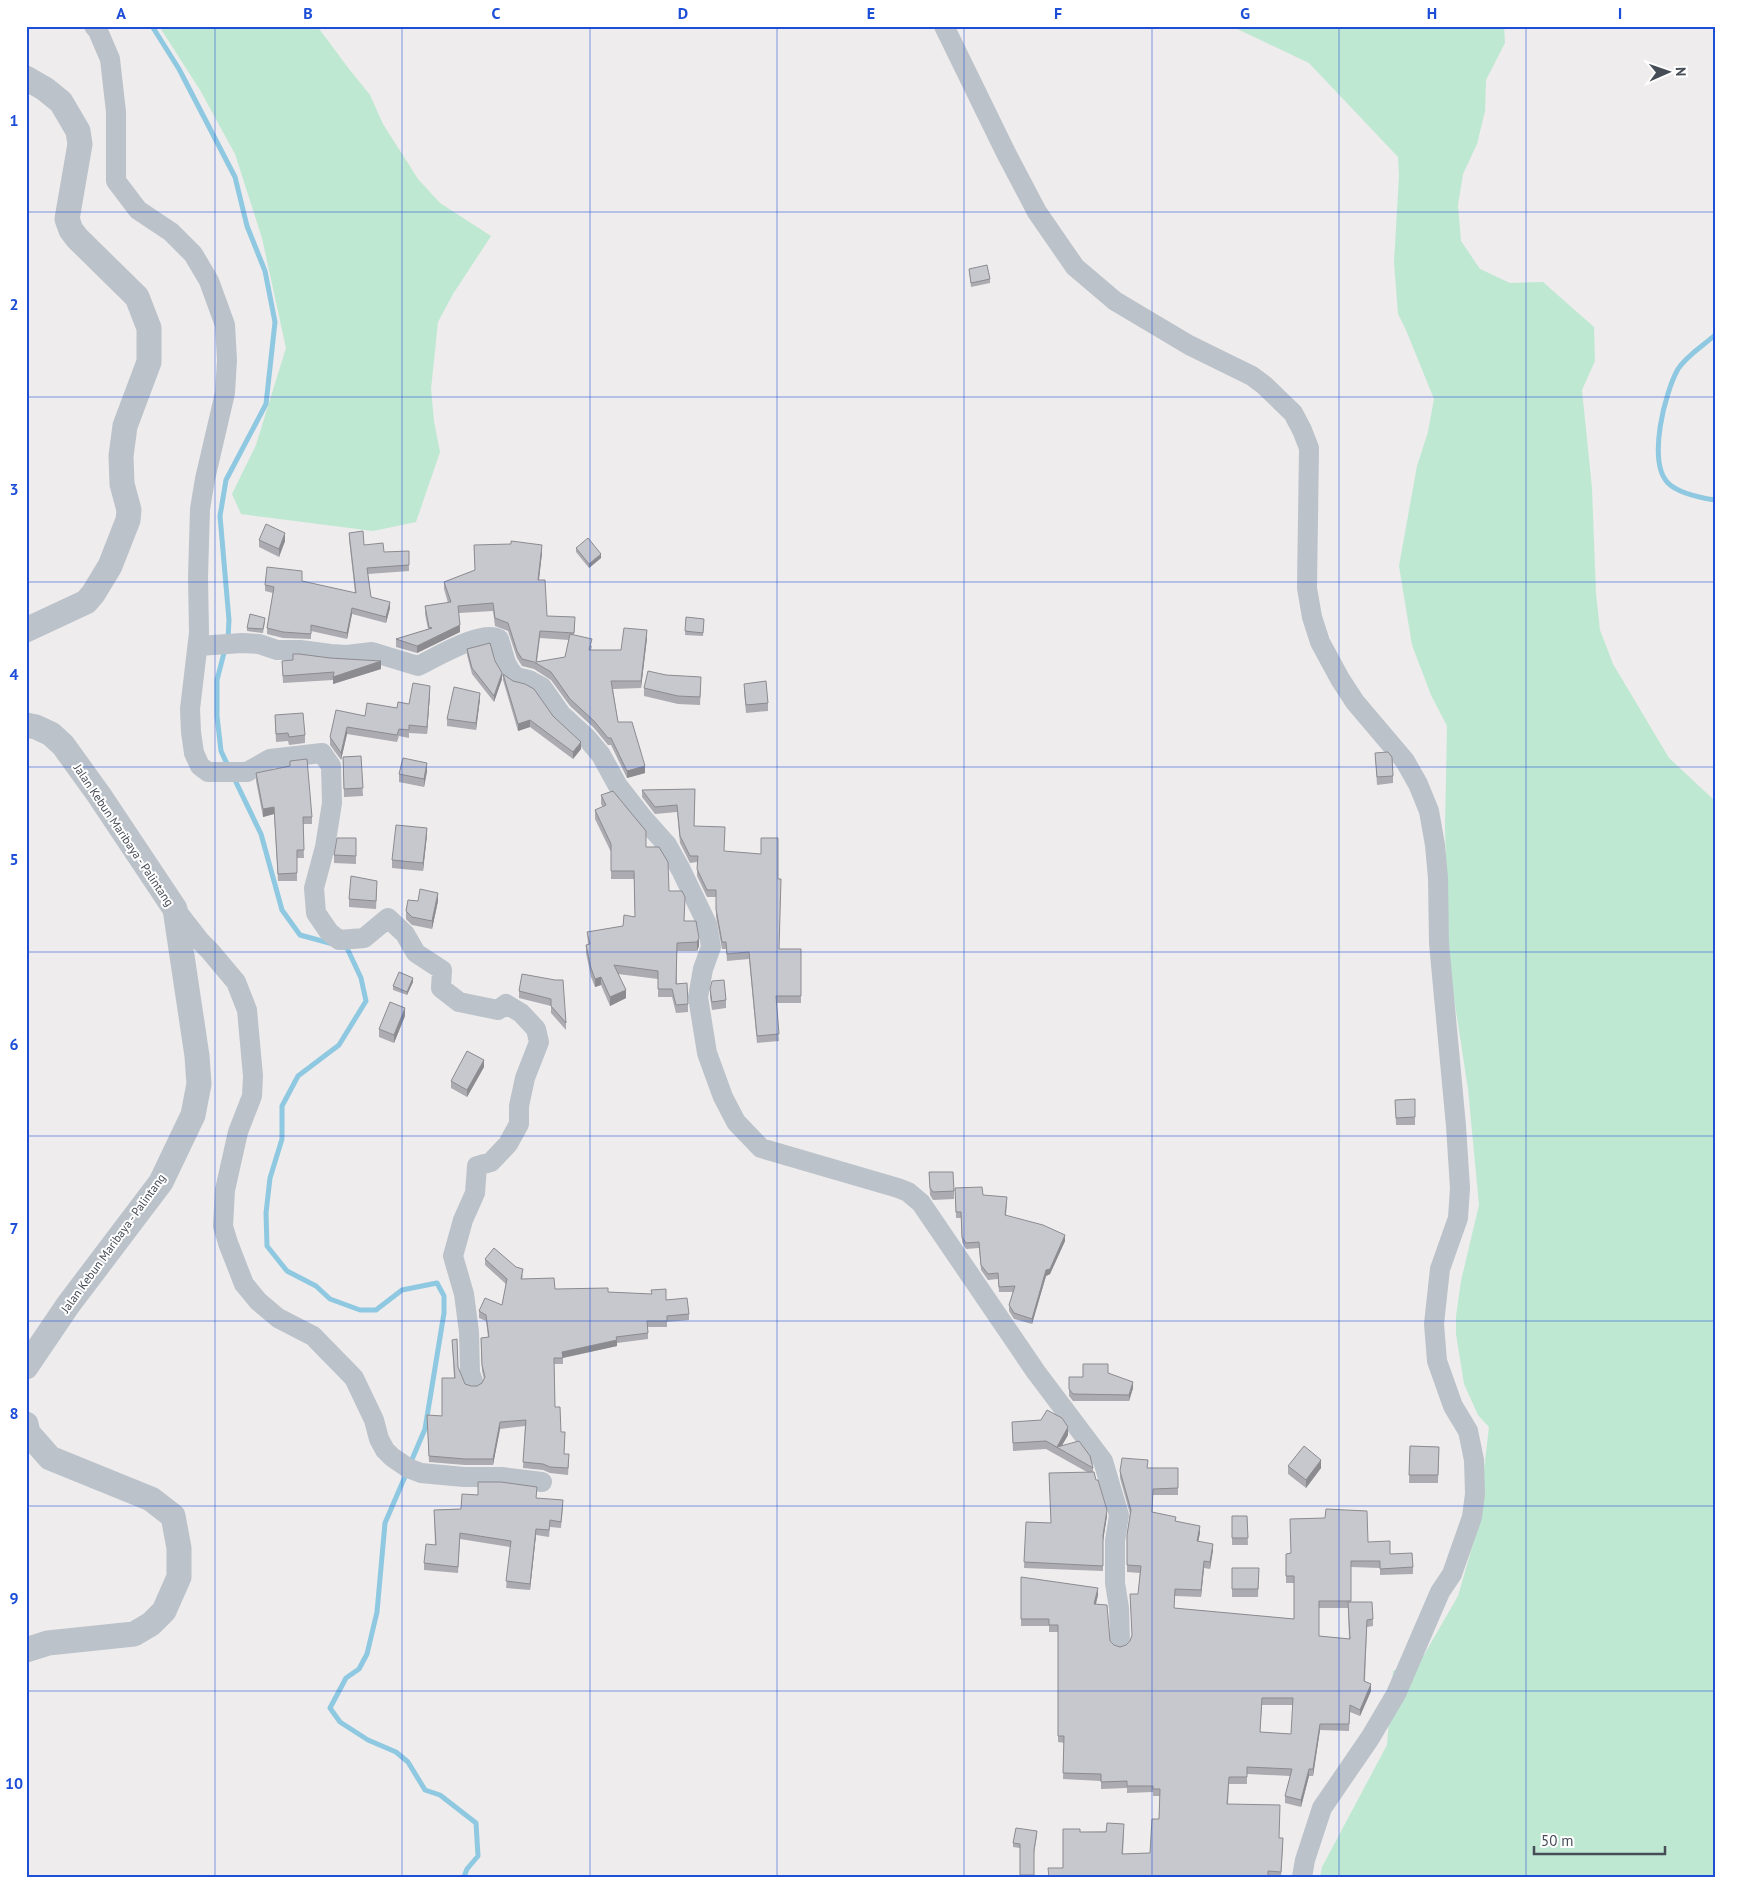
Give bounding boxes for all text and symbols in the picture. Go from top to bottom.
text: A [116,3,126,23]
text: B [303,3,313,23]
text: C [492,3,501,23]
text: D [678,3,688,23]
text: E [867,3,875,23]
text: F [1054,3,1062,23]
text: G [1240,3,1250,23]
text: H [1427,3,1437,23]
text: I [1618,3,1622,23]
north arrow [1644,48,1694,98]
text: N [1672,67,1690,76]
text: 1 [9,110,19,130]
text: 2 [9,294,19,314]
text: 3 [9,479,19,499]
text: 4 [9,664,19,684]
street label: Jalan Kebun Maribaya - Palintang [70,760,177,909]
text: 5 [9,849,19,869]
text: 6 [9,1034,19,1054]
street label: Jalan Kebun Maribaya - Palintang [57,1171,169,1316]
text: 7 [9,1218,19,1238]
text: 8 [9,1403,19,1423]
text: 9 [9,1588,19,1608]
text: 10 [5,1773,23,1793]
scale bar [1534,1823,1665,1855]
text: 50 m [1541,1831,1574,1850]

